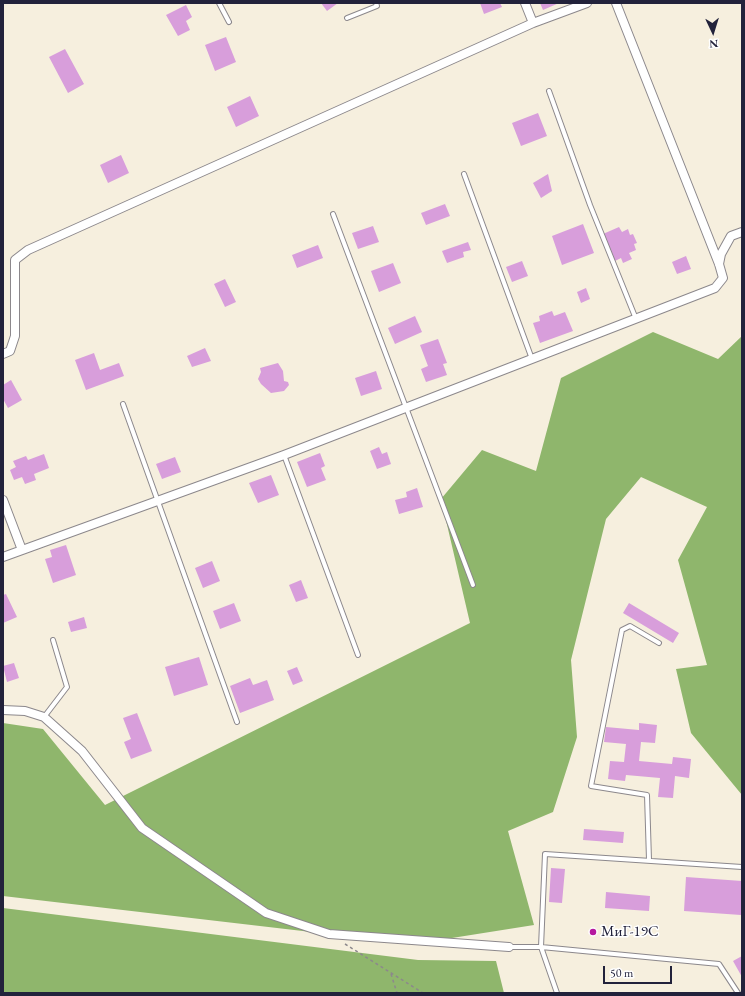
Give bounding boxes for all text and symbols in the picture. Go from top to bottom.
north arrow [693,12,733,52]
text: N [709,37,719,51]
place label: МиГ-19С [601,923,659,941]
marker: МиГ-19С [588,927,598,937]
scale bar [605,958,674,984]
text: 50 m [610,965,633,981]

